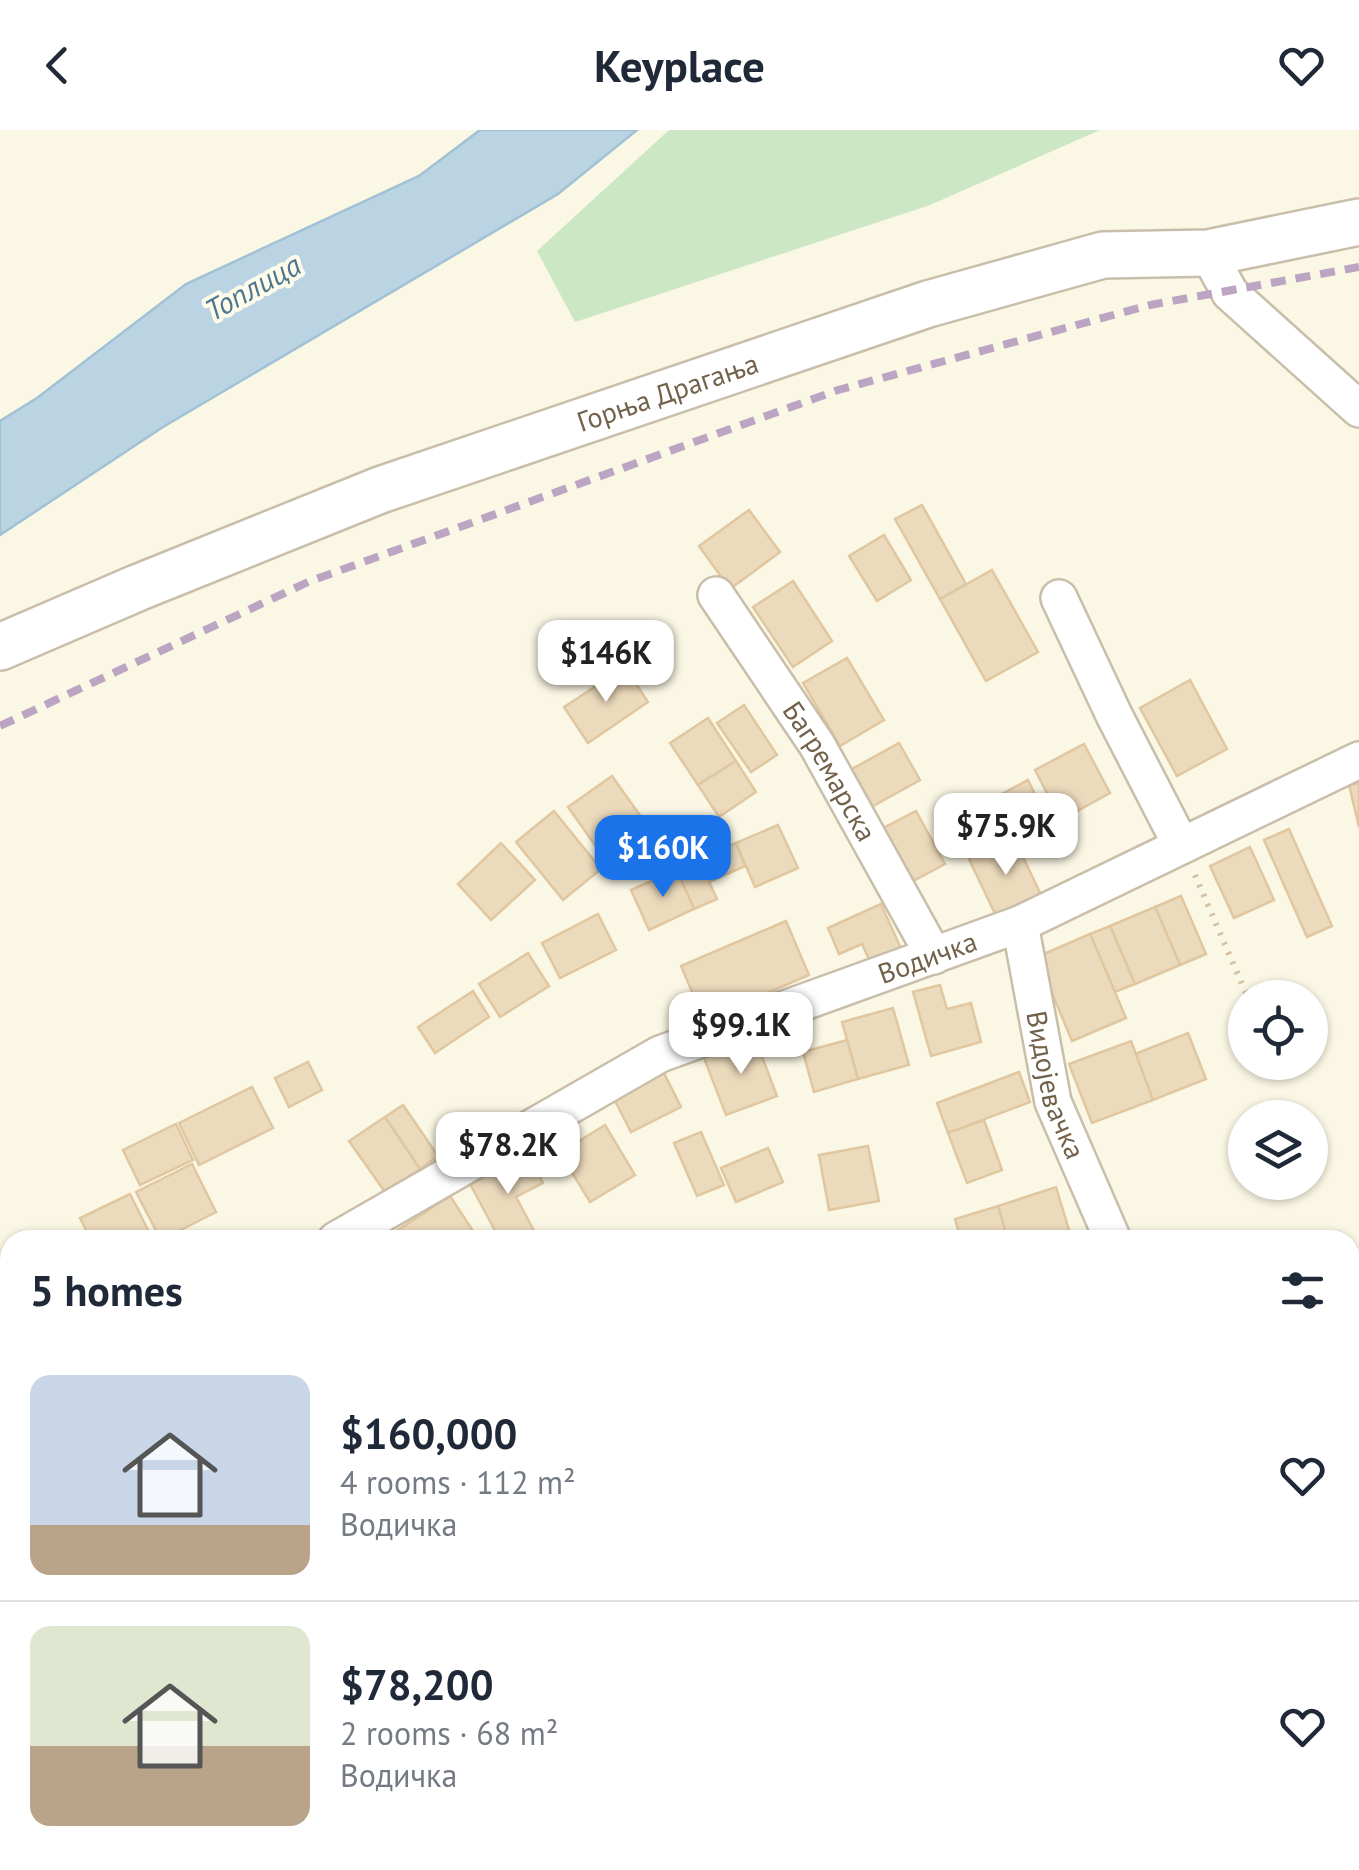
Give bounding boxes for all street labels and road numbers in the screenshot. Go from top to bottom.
street label: Горња Драгања [572,344,763,440]
street label: Багремарска [775,694,886,847]
street label: Водичка [873,922,982,992]
street label: Видојевачка [1018,1008,1094,1164]

